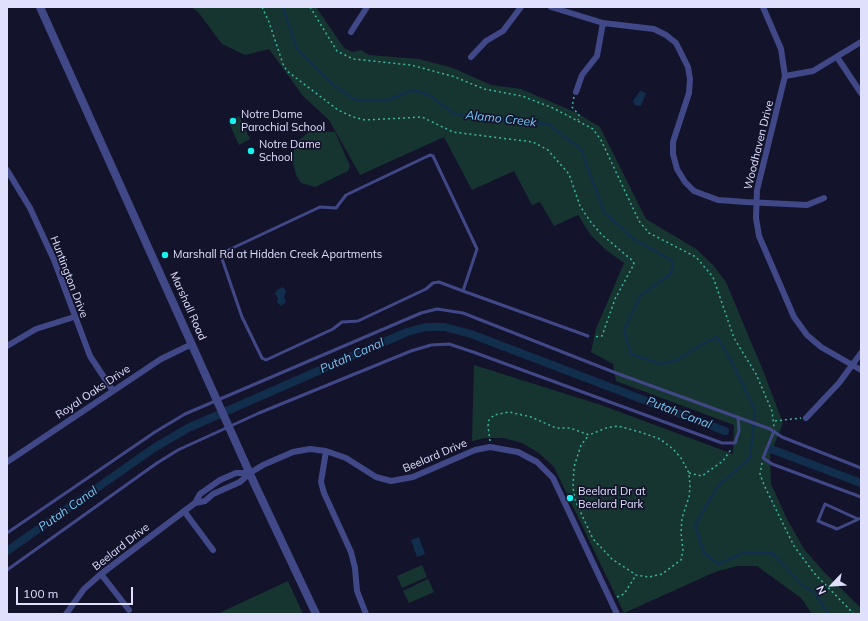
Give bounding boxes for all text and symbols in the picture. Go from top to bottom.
street label: Woodhaven Drive [742,99,776,191]
place label: Notre Dame Parochial School [241,108,325,134]
water label: Alamo Creek [465,108,537,130]
marker: Notre Dame Parochial School [228,116,238,126]
place label: Notre Dame School [259,138,321,164]
marker: Notre Dame School [246,146,256,156]
street label: Huntington Drive [47,234,91,320]
place label: Marshall Rd at Hidden Creek Apartments [173,248,382,262]
marker: Marshall Rd at Hidden Creek Apartments [160,250,170,260]
street label: Marshall Road [167,270,209,342]
water label: Putah Canal [318,335,386,377]
street label: Royal Oaks Drive [53,362,133,422]
water label: Putah Canal [644,394,714,432]
street label: Beelard Drive [401,437,469,475]
water label: Putah Canal [36,483,100,535]
place label: Beelard Dr at Beelard Park [578,485,646,511]
marker: Beelard Dr at Beelard Park [565,493,575,503]
street label: Beelard Drive [90,521,152,573]
north arrow [812,565,852,605]
scale bar [18,579,135,605]
text: N [813,583,829,597]
text: 100 m [23,586,58,601]

